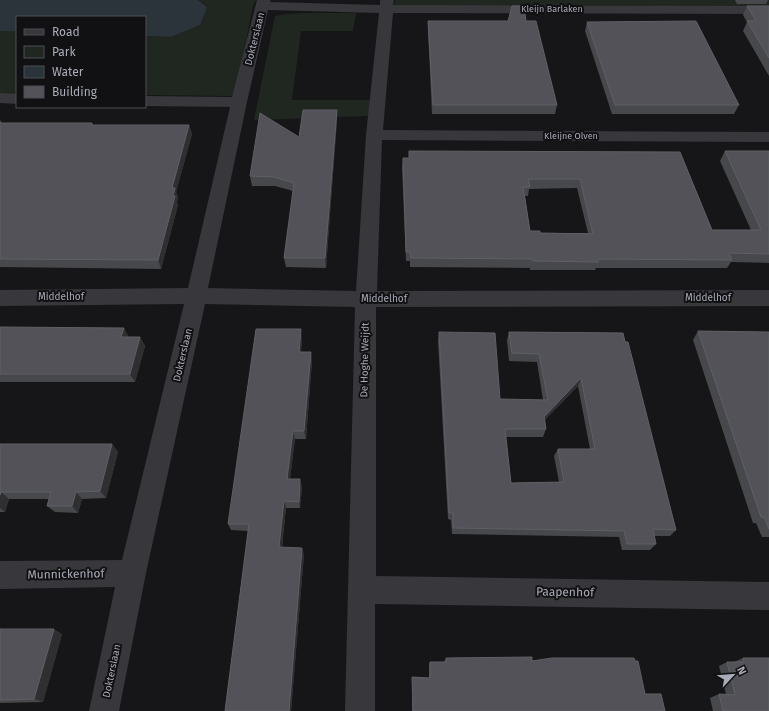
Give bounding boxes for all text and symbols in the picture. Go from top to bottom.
street label: Kleijn Barlaken [521,4,583,14]
street label: Dokterslaan [243,11,267,67]
legend [16,16,146,108]
text: Road [52,25,80,39]
text: Park [52,45,76,59]
text: Water [52,65,84,79]
text: Building [52,85,98,99]
street label: Kleijne Olven [544,131,598,141]
street label: Middelhof [38,291,85,303]
street label: Middelhof [685,292,732,304]
street label: Middelhof [361,293,408,305]
street label: De Hoghe Weijdt [358,322,372,398]
street label: Dokterslaan [171,327,195,383]
street label: Munnickenhof [27,566,106,582]
street label: Paapenhof [536,584,595,600]
street label: Dokterslaan [100,643,124,699]
north arrow [713,655,753,695]
text: N [734,665,749,677]

